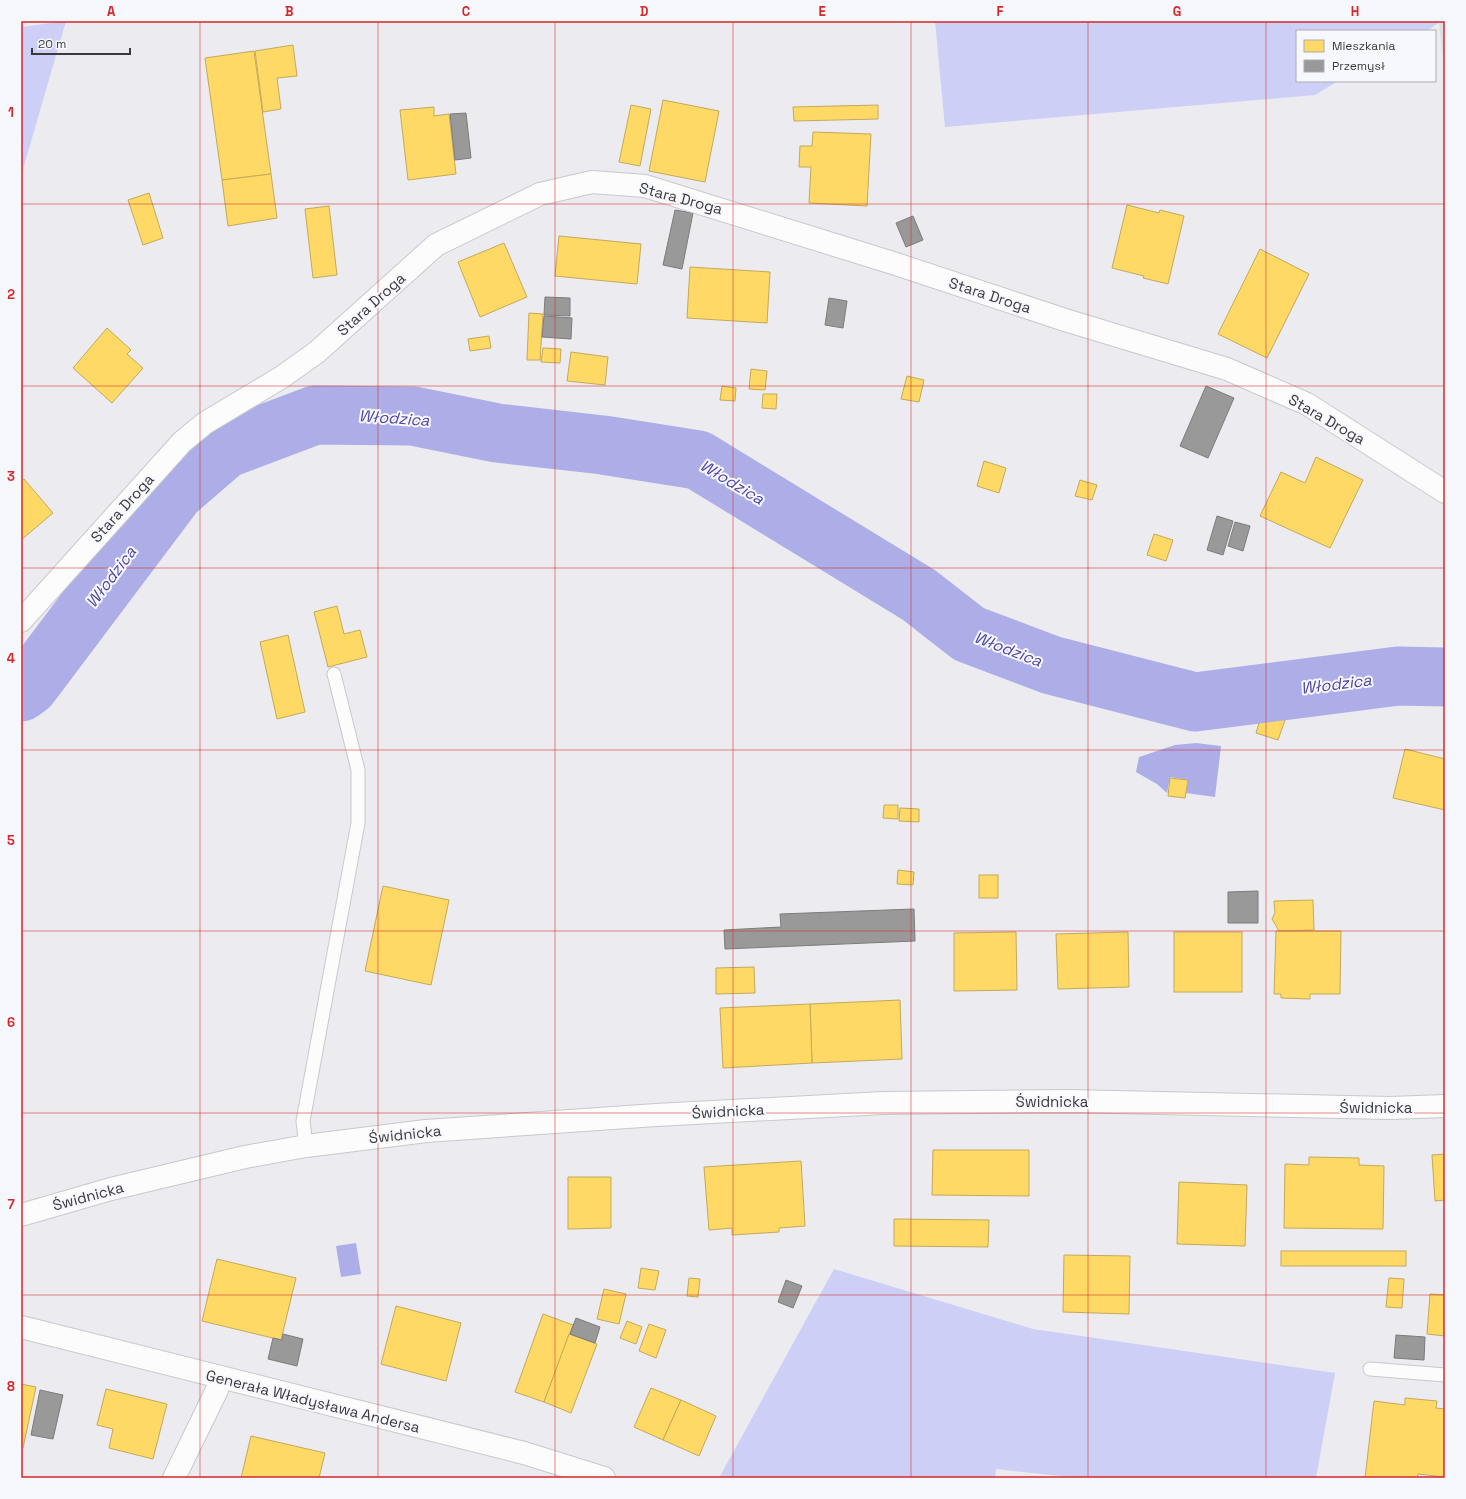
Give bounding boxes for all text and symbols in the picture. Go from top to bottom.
text: A [107,3,116,20]
text: B [285,3,294,20]
text: C [462,3,470,20]
text: D [640,3,649,20]
text: E [818,3,826,20]
text: F [997,3,1004,20]
text: G [1173,3,1181,20]
text: H [1351,3,1359,20]
scale bar [32,30,130,56]
legend [1296,30,1436,82]
text: 20 m [38,36,66,52]
text: Mieszkania [1332,38,1396,54]
text: Przemysł [1332,58,1386,74]
text: 1 [8,104,14,121]
street label: Stara Droga [637,178,725,218]
street label: Stara Droga [333,268,409,340]
street label: Stara Droga [946,273,1034,317]
text: 2 [7,286,15,303]
street label: Stara Droga [1285,389,1369,449]
water label: Włodzica [358,405,431,431]
water label: Włodzica [696,455,769,510]
text: 3 [7,468,15,485]
street label: Stara Droga [86,470,158,546]
water label: Włodzica [81,542,141,612]
water label: Włodzica [971,626,1046,672]
text: 4 [7,650,15,667]
water label: Włodzica [1299,669,1373,699]
text: 5 [7,832,15,849]
text: 6 [7,1014,15,1031]
street label: Świdnicka [1016,1092,1089,1111]
street label: Świdnicka [1340,1098,1413,1117]
street label: Świdnicka [691,1100,765,1122]
street label: Świdnicka [368,1121,443,1147]
street label: Świdnicka [50,1177,126,1215]
text: 7 [7,1196,15,1213]
street label: Generała Władysława Andersa [204,1365,422,1437]
text: 8 [7,1378,15,1395]

